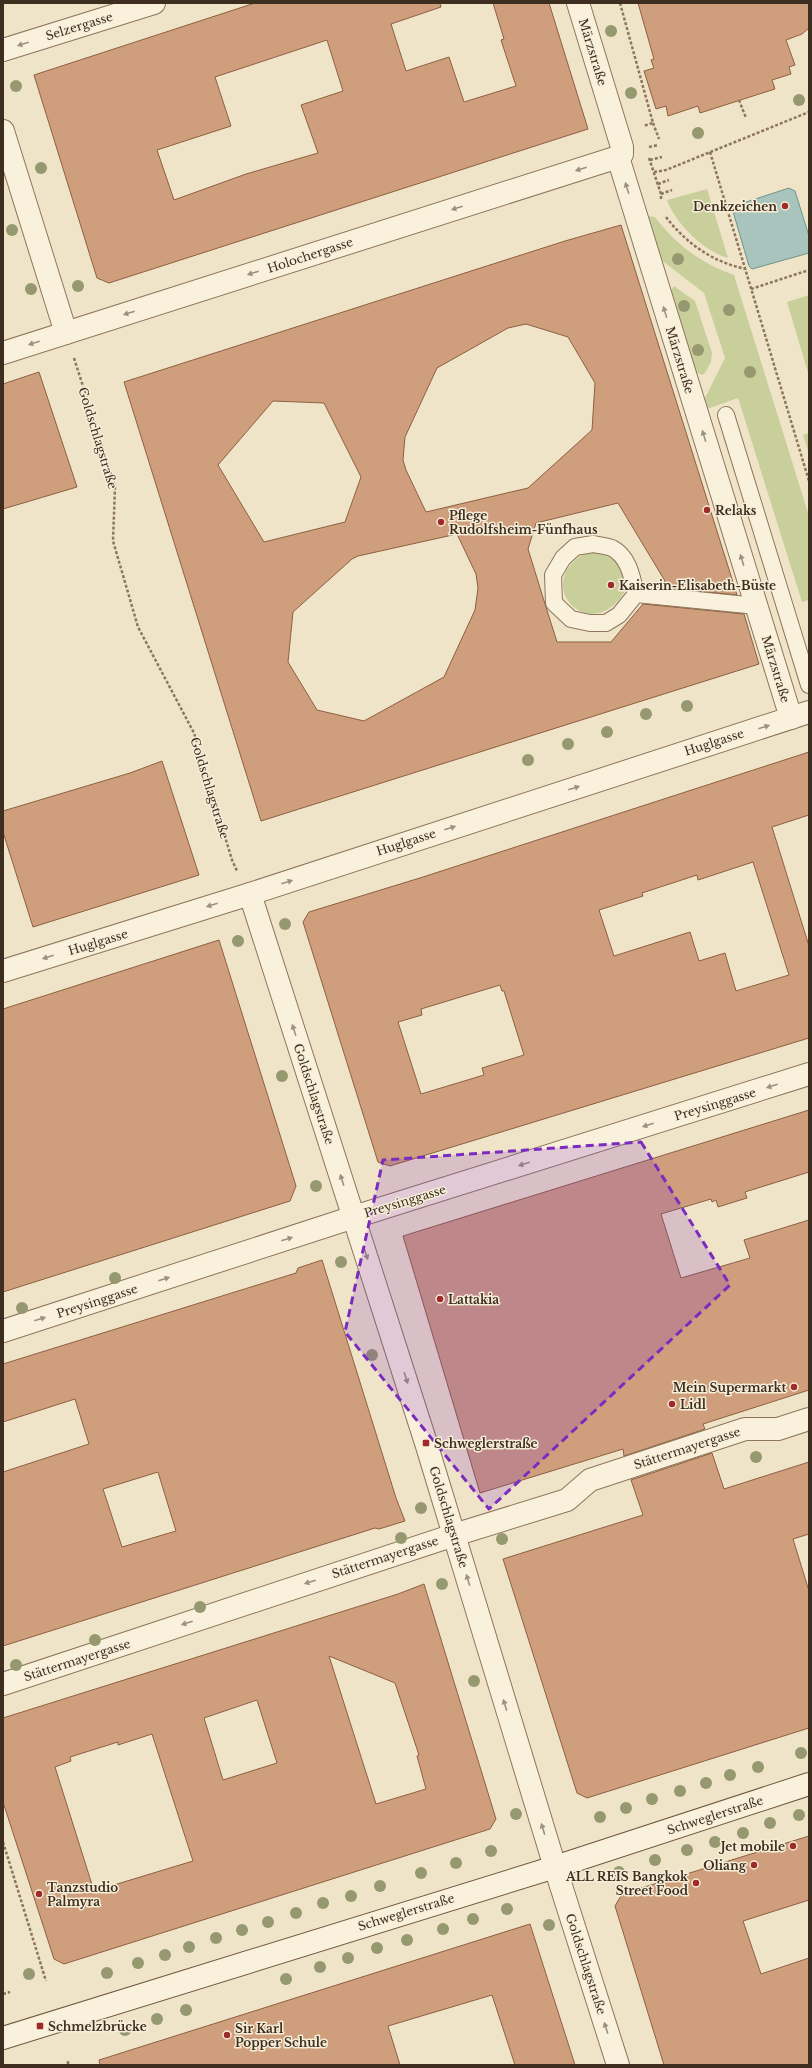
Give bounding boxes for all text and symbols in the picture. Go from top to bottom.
street label: Selzergasse [44,9,114,43]
street label: Märzstraße [576,17,610,88]
one-way arrow [17,41,29,47]
one-way arrow [574,166,586,172]
one-way arrow [624,181,630,193]
place label: Denkzeichen [693,199,777,214]
marker: Denkzeichen [780,201,790,211]
one-way arrow [450,205,462,211]
street label: Holochergasse [265,234,355,276]
one-way arrow [246,270,258,276]
one-way arrow [662,306,668,318]
one-way arrow [123,310,135,316]
street label: Märzstraße [663,325,697,396]
one-way arrow [28,340,40,346]
street label: Goldschlagstraße [75,385,121,491]
one-way arrow [701,430,707,442]
place label: Relaks [715,503,757,518]
marker: Relaks [702,505,712,515]
place label: Pflege Rudolfsheim-Fünfhaus [449,508,598,537]
marker: Pflege Rudolfsheim-Fünfhaus [436,517,446,527]
one-way arrow [739,554,745,566]
place label: Kaiserin-Elisabeth-Büste [619,578,776,593]
marker: Kaiserin-Elisabeth-Büste [606,580,616,590]
street label: Märzstraße [759,634,793,705]
one-way arrow [758,723,770,729]
street label: Huglgasse [682,725,746,759]
street label: Goldschlagstraße [187,735,233,841]
one-way arrow [568,784,580,790]
street label: Huglgasse [374,825,438,859]
one-way arrow [444,825,456,831]
one-way arrow [281,878,293,884]
one-way arrow [206,903,218,909]
street label: Huglgasse [66,926,130,958]
one-way arrow [42,954,54,960]
one-way arrow [290,1023,296,1035]
street label: Goldschlagstraße [291,1041,337,1147]
one-way arrow [765,1083,777,1089]
street label: Preysinggasse [672,1084,758,1124]
one-way arrow [641,1122,653,1128]
one-way arrow [517,1161,529,1167]
one-way arrow [339,1173,345,1185]
street label: Preysinggasse [362,1181,448,1221]
one-way arrow [282,1236,294,1242]
one-way arrow [363,1248,369,1260]
one-way arrow [158,1276,170,1282]
street label: Preysinggasse [54,1281,140,1321]
place label: Lattakia [448,1292,499,1307]
marker: Lattakia [435,1294,445,1304]
one-way arrow [34,1316,46,1322]
one-way arrow [403,1372,409,1384]
place label: Mein Supermarkt [673,1380,786,1395]
marker: Mein Supermarkt [789,1382,799,1392]
place label: Lidl [680,1397,707,1412]
marker: Lidl [667,1399,677,1409]
street label: Stättermayergasse [632,1424,742,1472]
place label: Schweglerstraße [434,1436,538,1451]
marker: Schweglerstraße [421,1438,431,1448]
street label: Goldschlagstraße [426,1464,472,1570]
street label: Stättermayergasse [330,1533,440,1581]
one-way arrow [465,1574,471,1586]
one-way arrow [304,1579,316,1585]
one-way arrow [181,1620,193,1626]
street label: Stättermayergasse [22,1636,132,1684]
one-way arrow [502,1699,508,1711]
street label: Schweglerstraße [665,1792,765,1838]
one-way arrow [540,1823,546,1835]
place label: Jet mobile [718,1839,785,1854]
marker: Jet mobile [788,1841,798,1851]
place label: Oliang [703,1858,747,1873]
marker: Oliang [749,1860,759,1870]
place label: ALL REIS Bangkok Street Food [565,1869,689,1898]
marker: ALL REIS Bangkok Street Food [691,1878,701,1888]
place label: Tanzstudio Palmyra [47,1880,118,1909]
marker: Tanzstudio Palmyra [34,1889,44,1899]
street label: Schweglerstraße [356,1890,456,1934]
street label: Goldschlagstraße [563,1911,609,2017]
place label: Schmelzbrücke [48,2019,147,2034]
marker: Schmelzbrücke [35,2021,45,2031]
place label: Sir Karl Popper Schule [235,2021,327,2050]
one-way arrow [603,2022,609,2034]
marker: Sir Karl Popper Schule [222,2030,232,2040]

